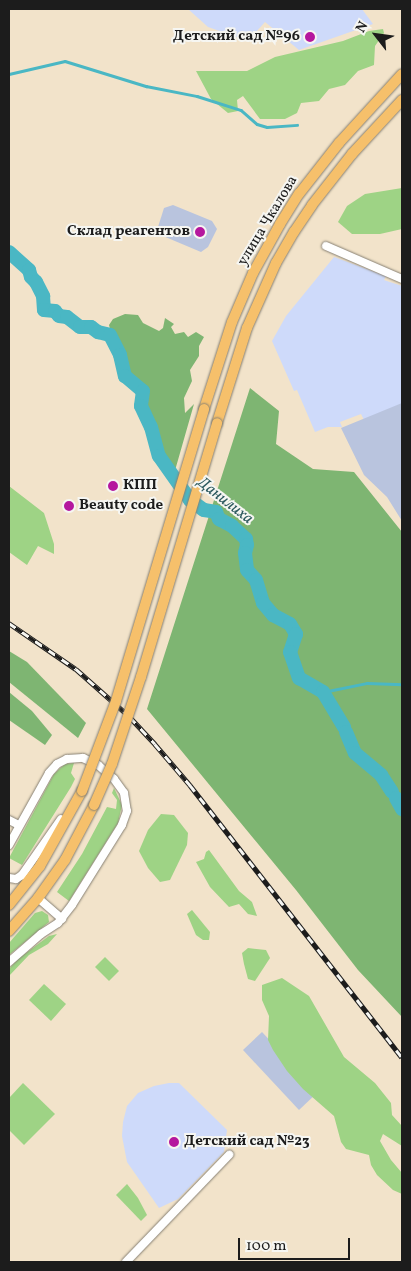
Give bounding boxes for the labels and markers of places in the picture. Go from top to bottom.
place label: Детский сад №96 [173,28,300,46]
marker: Детский сад №96 [304,31,316,43]
place label: Склад реагентов [67,223,190,241]
marker: Склад реагентов [194,226,206,238]
place label: КПП [123,477,157,495]
marker: КПП [107,480,119,492]
place label: Beauty code [79,497,163,515]
marker: Beauty code [63,500,75,512]
place label: Детский сад №23 [184,1133,310,1151]
marker: Детский сад №23 [168,1136,180,1148]

